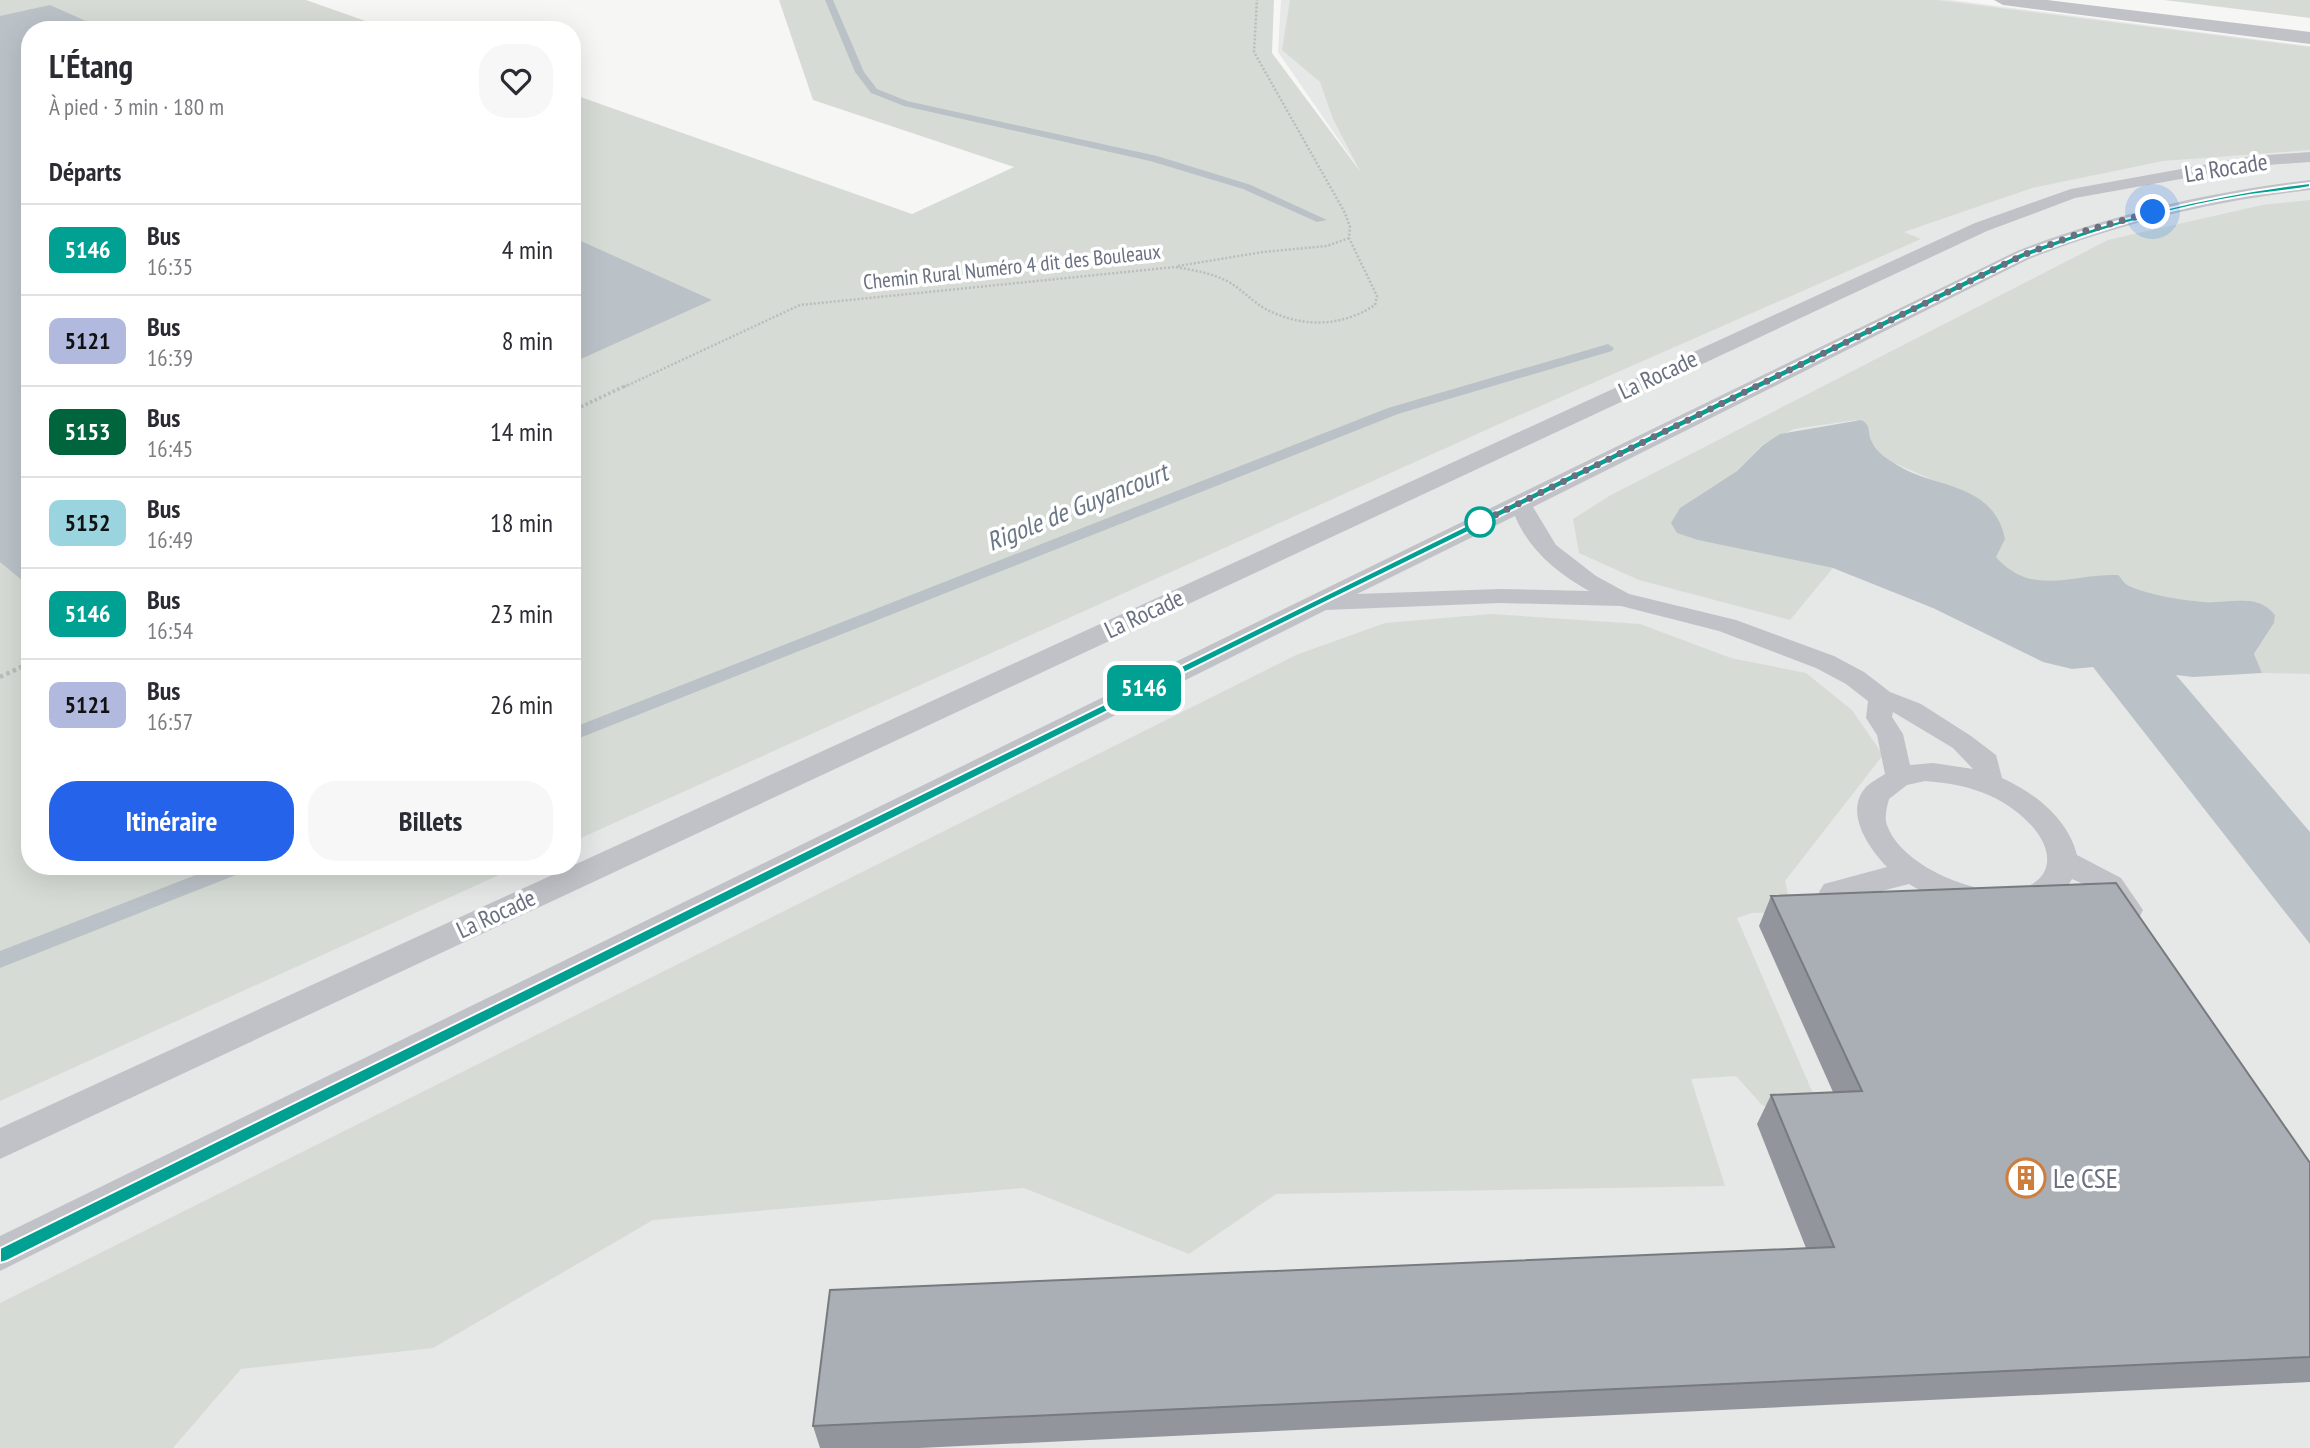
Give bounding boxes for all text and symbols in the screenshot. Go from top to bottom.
text: L'Étang [49,44,133,87]
button: heart [479,44,553,118]
text: À pied · 3 min · 180 m [49,92,224,121]
street label: La Rocade [2182,146,2270,189]
text: Départs [49,155,121,188]
your location [2135,194,2170,229]
text: Bus [147,219,180,252]
text: 4 min [502,233,553,266]
text: 5146 [65,234,110,265]
street label: Chemin Rural Numéro 4 dit des Bouleaux [862,237,1162,296]
text: 16:35 [147,252,193,281]
text: Bus [147,310,180,343]
text: 8 min [502,324,553,357]
text: 5121 [65,325,110,356]
text: 16:39 [147,343,193,372]
street label: La Rocade [1613,343,1702,406]
text: Bus [147,401,180,434]
text: 14 min [490,415,553,448]
text: 5153 [65,416,110,447]
text: 16:45 [147,434,193,463]
water label: Rigole de Guyancourt [981,454,1175,558]
text: Bus [147,492,180,525]
text: 18 min [490,506,553,539]
text: 5152 [65,507,110,538]
unlabelled marker [1465,507,1495,537]
text: 16:49 [147,525,193,554]
street label: La Rocade [1099,582,1188,645]
text: Bus [147,583,180,616]
text: 23 min [490,597,553,630]
text: 5146 [65,598,110,629]
text: 16:54 [147,616,193,645]
line badge: 5146 [1095,665,1193,711]
text: 5146 [1121,672,1167,703]
text: Bus [147,674,180,707]
text: 26 min [490,688,553,721]
text: 5121 [65,689,110,720]
text: 16:57 [147,707,193,736]
button: Itinéraire [49,781,294,861]
button: Billets [308,781,553,861]
street label: La Rocade [451,882,540,945]
building icon: Le CSE [2005,1157,2047,1199]
place label: Le CSE [2053,1159,2118,1196]

